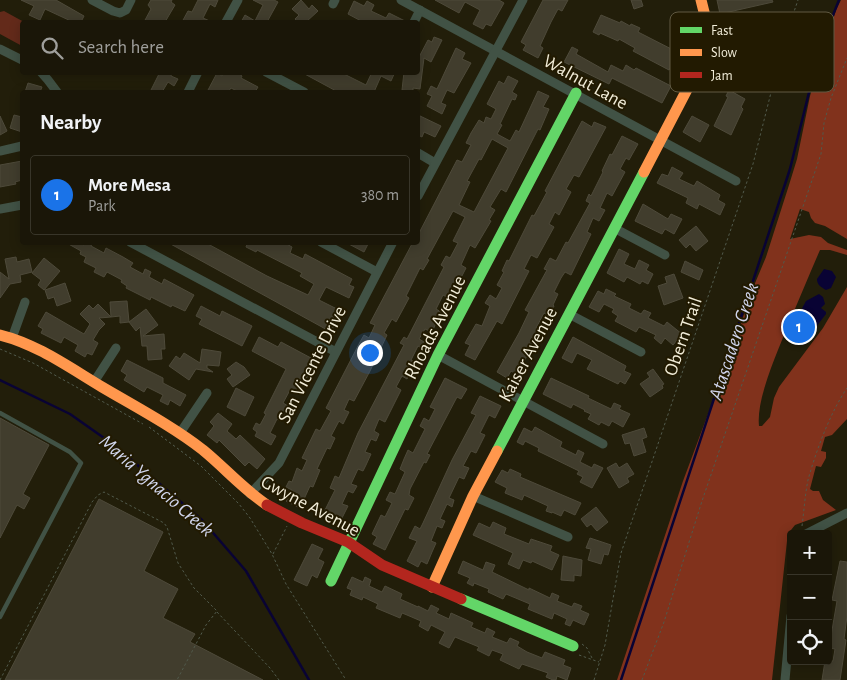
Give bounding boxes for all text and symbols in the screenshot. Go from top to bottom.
legend [670,12,834,92]
search box [20,20,420,75]
text: Fast [711,24,733,38]
icon: search [38,34,66,62]
text: Search here [78,38,164,57]
text: Slow [711,46,738,60]
street label: Walnut Lane [540,51,631,113]
text: Jam [711,69,733,83]
text: Nearby [40,112,101,133]
text: More Mesa [88,176,171,195]
text: 1 [54,187,60,203]
text: 380 m [361,187,399,203]
text: Park [88,198,116,214]
street label: Rhoads Avenue [401,273,470,383]
water label: Atascadero Creek [705,280,762,403]
street label: Obern Trail [661,295,706,378]
street label: San Vicente Drive [275,303,350,426]
street label: Kaiser Avenue [496,304,561,405]
pin: 1 [783,308,815,346]
your location [357,340,383,366]
water label: Maria Ygnacio Creek [95,431,217,541]
street label: Gwyne Avenue [258,472,363,540]
map controls [787,530,832,665]
button: + [787,530,832,575]
button: − [787,575,832,620]
button: locate [787,620,832,665]

